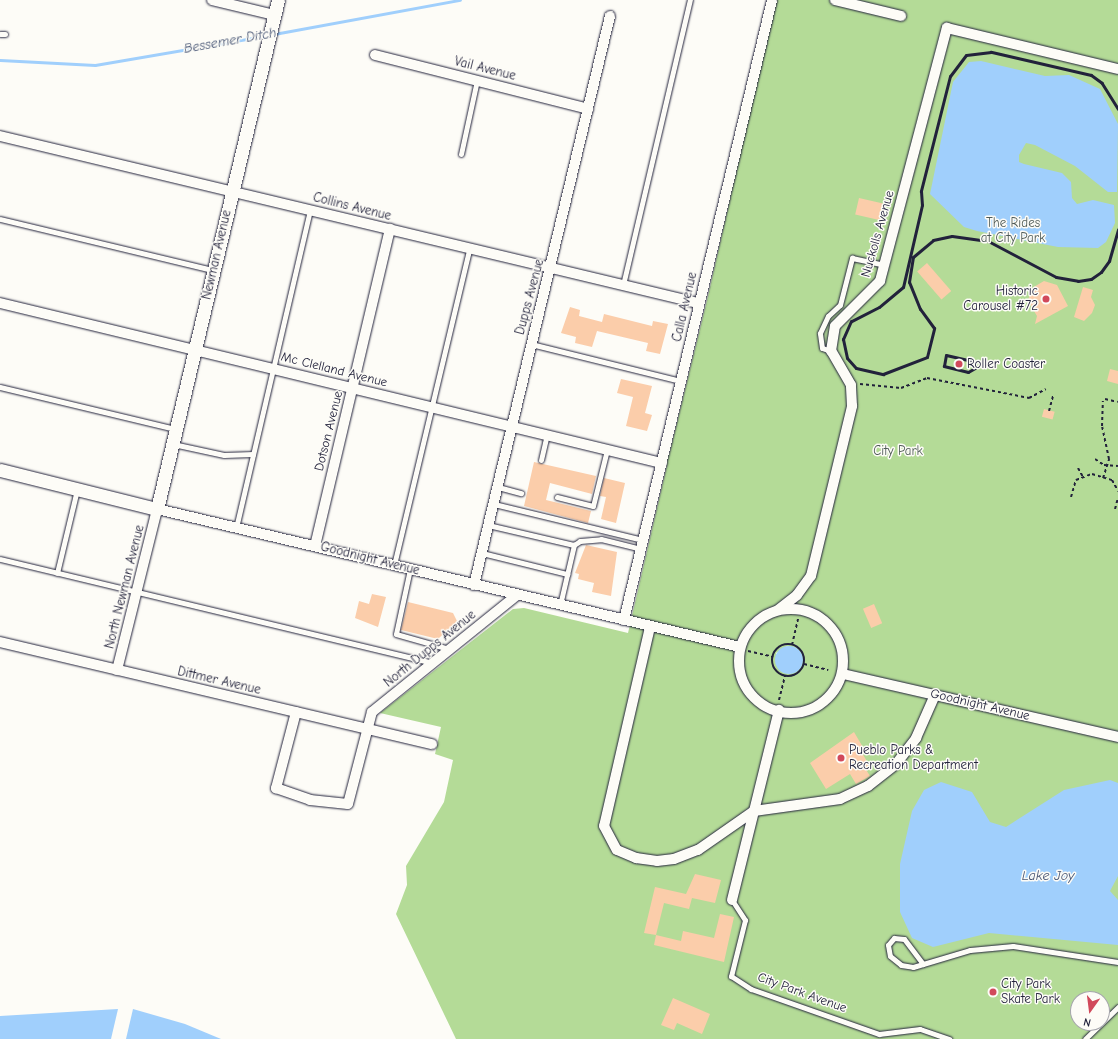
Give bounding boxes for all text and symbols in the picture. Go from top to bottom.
water label: Bessemer Ditch [182,25,278,57]
street label: Vail Avenue [453,54,517,84]
street label: Nuckolls Avenue [858,189,898,279]
street label: Collins Avenue [311,190,393,224]
street label: Newman Avenue [199,209,235,301]
park label: The Rides at City Park [981,216,1045,247]
street label: Dupps Avenue [512,257,548,337]
street label: Calla Avenue [669,271,701,343]
place label: Historic Carousel #72 [963,284,1038,315]
marker: Historic Carousel #72 [1041,294,1051,304]
street label: Mc Clelland Avenue [279,349,389,391]
place label: Roller Coaster [967,356,1045,372]
marker: Roller Coaster [954,359,964,369]
street label: Dotson Avenue [312,389,346,473]
park label: City Park [873,443,923,459]
street label: North Newman Avenue [102,523,148,651]
street label: Goodnight Avenue [319,539,421,579]
street label: North Dupps Avenue [381,607,479,691]
street label: Dittmer Avenue [176,664,262,698]
street label: Goodnight Avenue [929,686,1031,724]
place label: Pueblo Parks & Recreation Department [849,743,978,774]
marker: Pueblo Parks & Recreation Department [836,753,846,763]
water label: Lake Joy [1022,868,1074,884]
street label: City Park Avenue [755,970,849,1016]
place label: City Park Skate Park [1001,977,1060,1008]
marker: City Park Skate Park [988,987,998,997]
north arrow [1070,991,1110,1031]
text: N [1082,1015,1092,1029]

